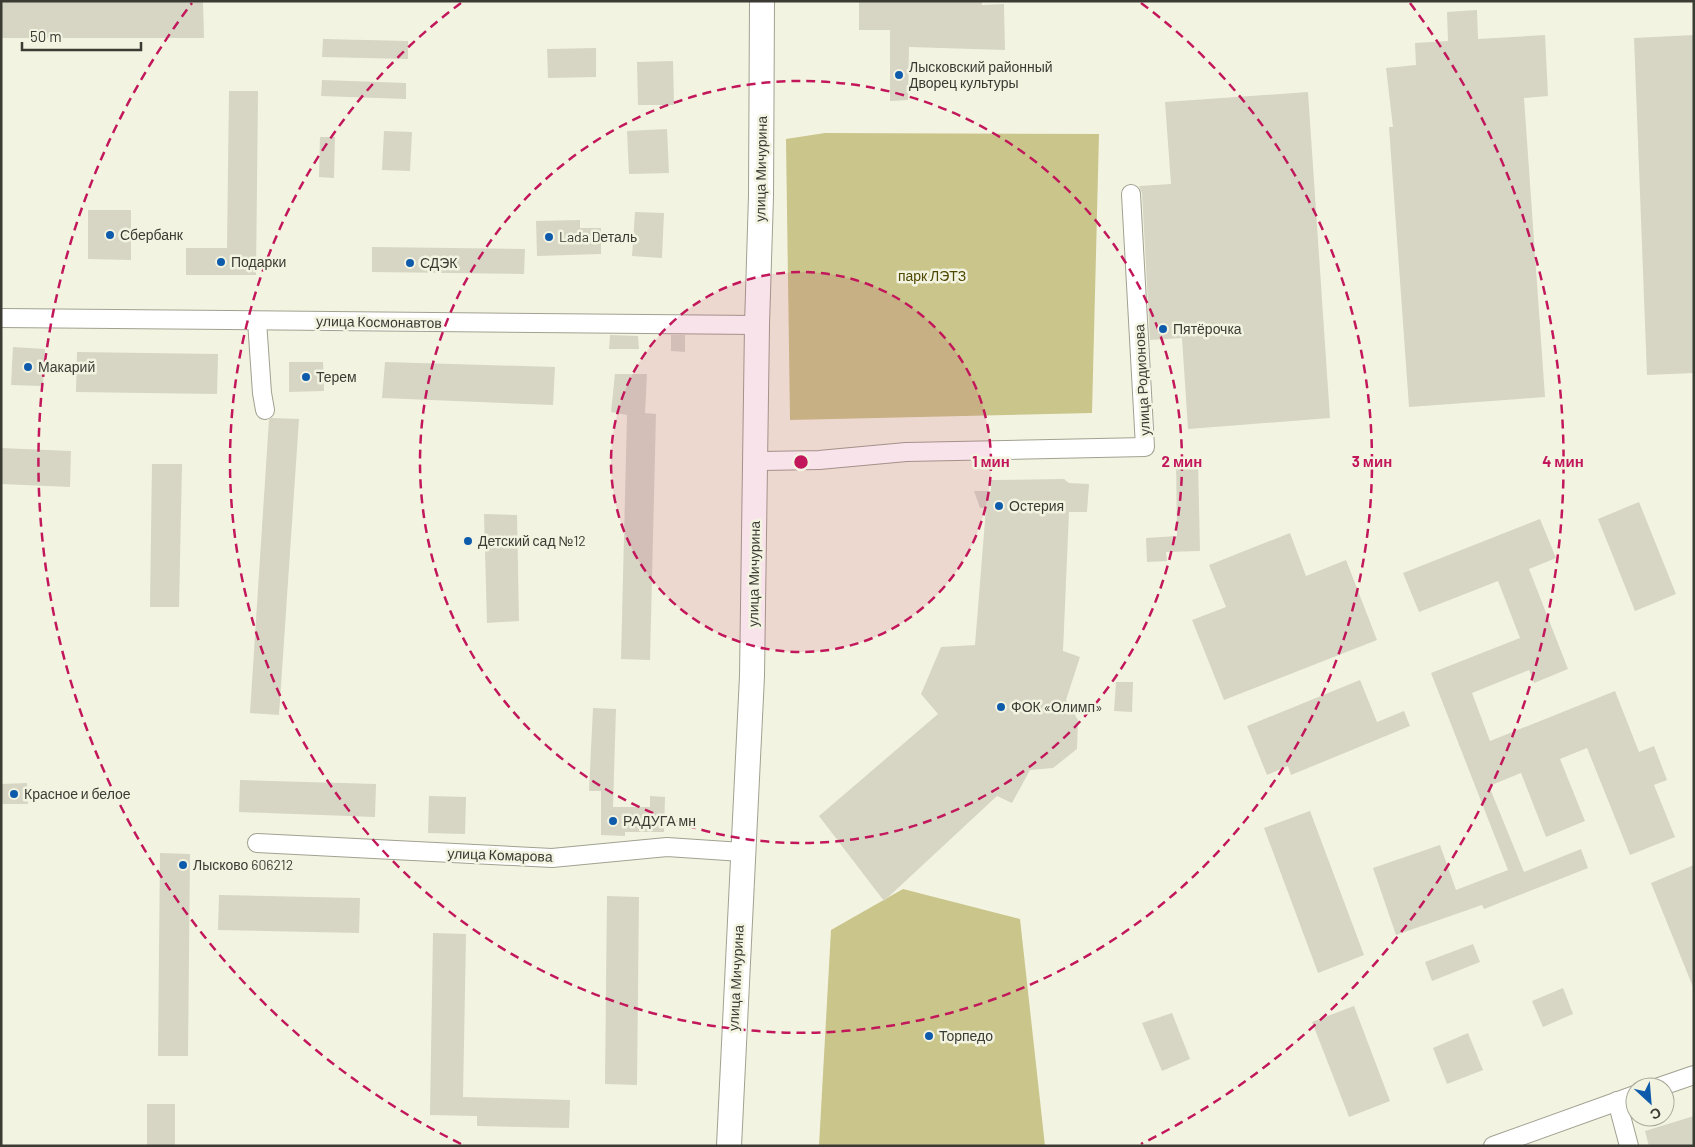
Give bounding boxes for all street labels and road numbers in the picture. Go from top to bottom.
street label: улица Мичурина [751,116,770,222]
street label: улица Космонавтов [316,312,442,331]
street label: улица Родионова [1130,324,1153,436]
street label: улица Мичурина [744,521,763,627]
street label: улица Комарова [447,844,553,865]
street label: улица Мичурина [724,924,747,1031]

